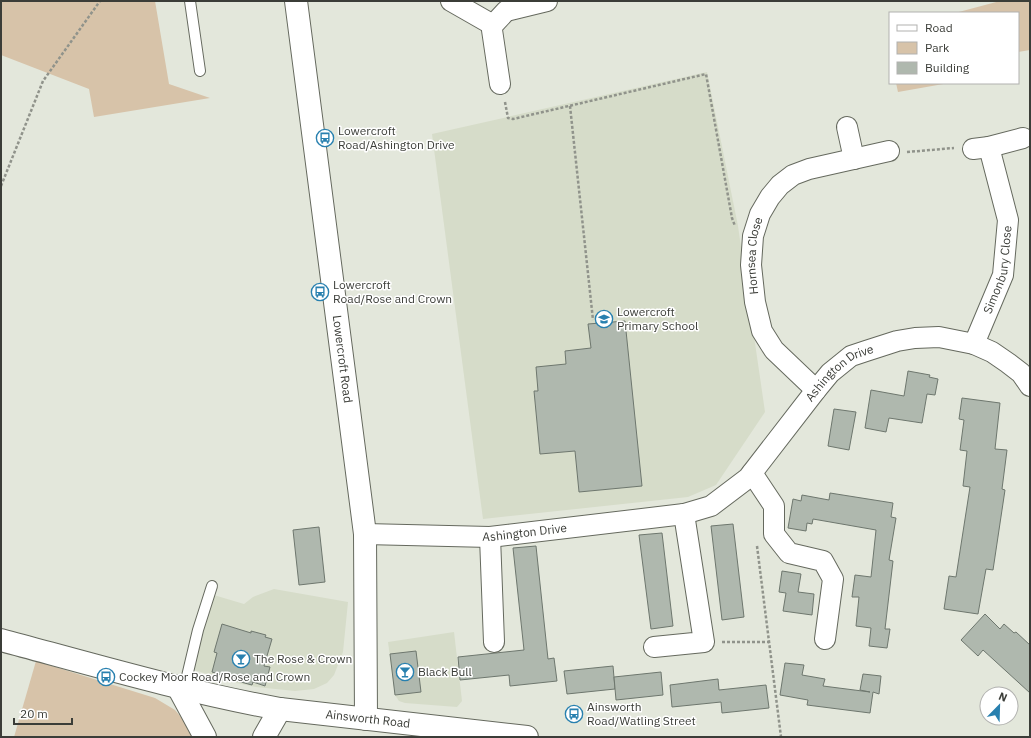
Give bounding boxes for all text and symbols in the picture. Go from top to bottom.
legend [889,12,1019,84]
text: Road [925,20,953,35]
text: Park [925,40,950,55]
text: Building [925,60,970,75]
place label: Lowercroft Road/Ashington Drive [338,123,455,152]
bus stop icon: Lowercroft Road/Ashington Drive [315,128,335,148]
street label: Hornsea Close [743,215,766,295]
street label: Simonbury Close [980,224,1015,316]
place label: Lowercroft Road/Rose and Crown [333,277,452,306]
bus stop icon: Lowercroft Road/Rose and Crown [310,282,330,302]
place label: Lowercroft Primary School [617,304,698,333]
school or university icon: Lowercroft Primary School [594,309,614,329]
street label: Lowercroft Road [330,314,356,404]
street label: Ashington Drive [802,341,876,404]
street label: Ashington Drive [482,520,568,544]
bar icon: The Rose & Crown [231,649,251,669]
place label: The Rose & Crown [254,651,352,666]
bar icon: Black Bull [395,662,415,682]
place label: Black Bull [418,664,472,679]
bus stop icon: Cockey Moor Road/Rose and Crown [96,667,116,687]
place label: Cockey Moor Road/Rose and Crown [119,669,310,684]
north arrow [979,686,1019,726]
text: N [997,689,1009,705]
place label: Ainsworth Road/Watling Street [587,699,696,728]
scale bar [14,700,72,726]
bus stop icon: Ainsworth Road/Watling Street [564,704,584,724]
text: 20 m [20,706,48,721]
street label: Ainsworth Road [325,706,411,731]

